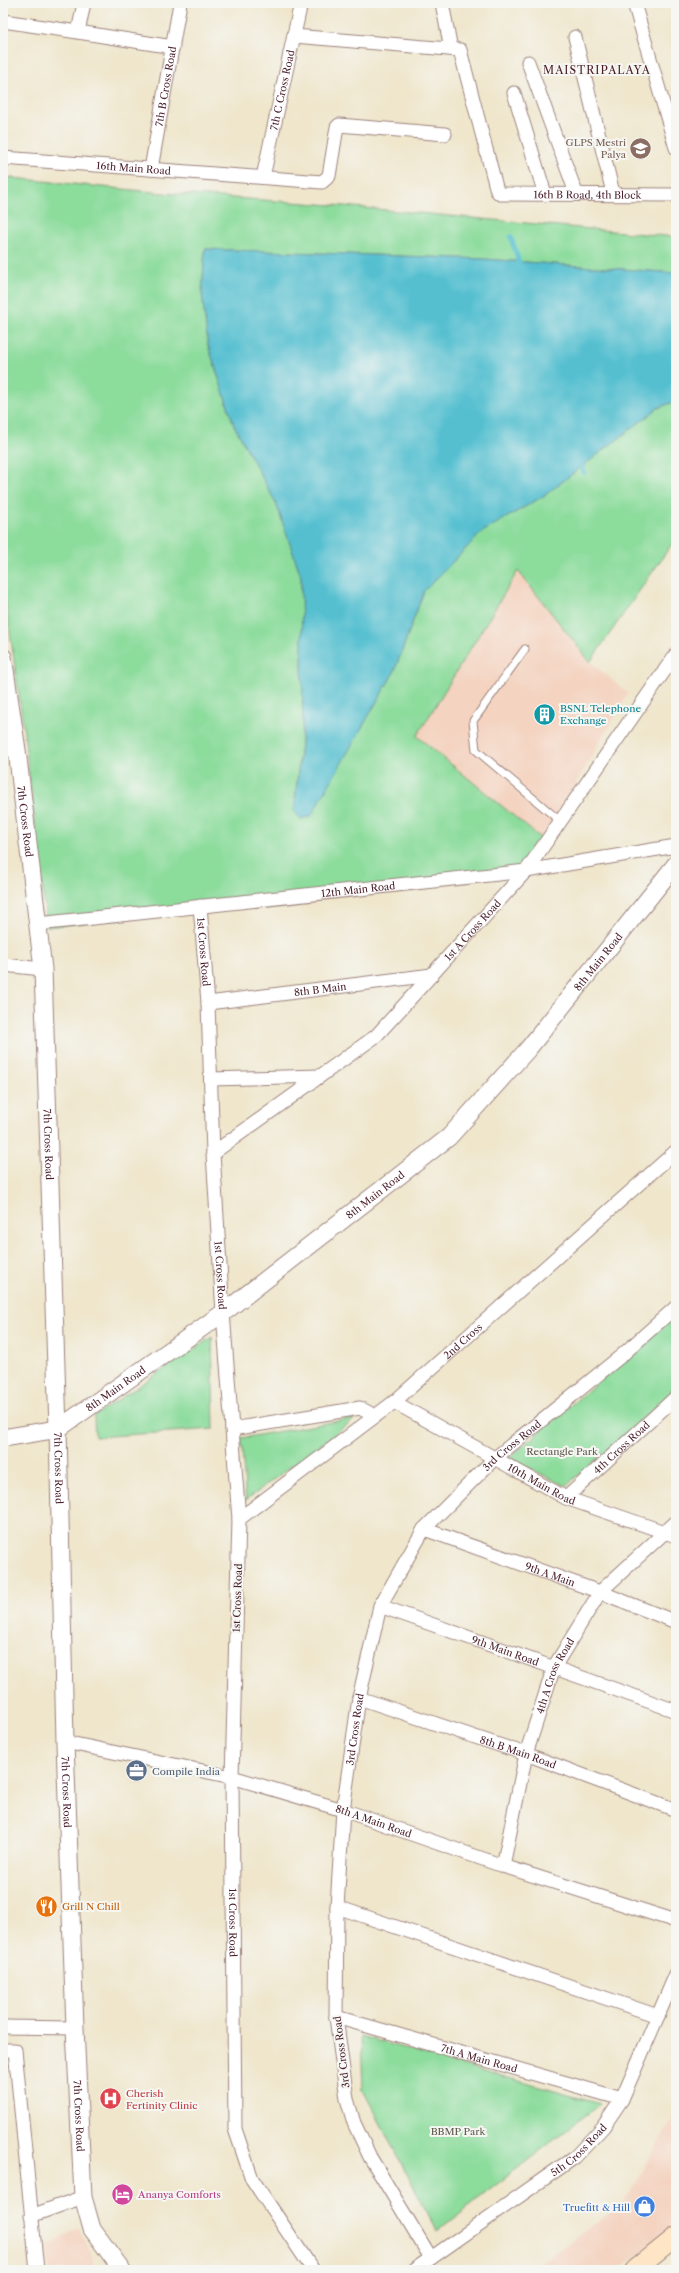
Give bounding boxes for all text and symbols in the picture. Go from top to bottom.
street label: 7th B Cross Road [153,45,179,127]
street label: 7th C Cross Road [267,49,298,132]
district label: MAISTRIPALAYA [543,63,651,77]
school or university icon: GLPS Mestri Palya [628,135,654,161]
place label: GLPS Mestri Palya [566,136,627,161]
street label: 16th Main Road [96,159,171,178]
street label: 16th B Road, 4th Block [534,188,642,202]
building icon: BSNL Telephone Exchange [531,701,557,727]
place label: BSNL Telephone Exchange [560,702,641,727]
street label: 7th Cross Road [14,785,36,858]
street label: 12th Main Road [320,879,396,900]
street label: 1st A Cross Road [442,897,504,964]
street label: 1st Cross Road [194,917,213,987]
street label: 8th Main Road [571,930,625,994]
street label: 8th B Main [293,980,348,999]
street label: 7th Cross Road [41,1108,56,1180]
street label: 8th Main Road [343,1168,407,1222]
street label: 1st Cross Road [212,1241,229,1310]
street label: 2nd Cross [441,1321,485,1362]
street label: 8th Main Road [83,1363,148,1415]
street label: 3rd Cross Road [480,1417,544,1474]
street label: 4th Cross Road [591,1418,653,1477]
street label: 7th Cross Road [51,1432,66,1504]
park label: Rectangle Park [526,1445,599,1458]
street label: 10th Main Road [505,1461,577,1508]
street label: 9th A Main [523,1560,577,1590]
street label: 1st Cross Road [230,1563,245,1633]
street label: 9th Main Road [470,1633,541,1669]
street label: 4th A Cross Road [533,1636,577,1715]
street label: 3rd Cross Road [343,1692,367,1766]
street label: 8th B Main Road [478,1733,558,1772]
street label: 7th Cross Road [59,1756,74,1828]
office icon: Compile India [123,1758,149,1784]
place label: Compile India [152,1765,221,1778]
street label: 8th A Main Road [334,1802,413,1841]
street label: 1st Cross Road [226,1888,240,1957]
restaurant icon: Grill N Chill [33,1893,59,1919]
place label: Grill N Chill [62,1900,120,1913]
street label: 3rd Cross Road [331,2015,352,2089]
street label: 7th A Main Road [439,2041,519,2076]
street label: 7th Cross Road [70,2080,87,2152]
hospital icon: Cherish Fertinity Clinic [97,2086,123,2112]
place label: Cherish Fertinity Clinic [126,2087,198,2112]
street label: 5th Cross Road [548,2121,610,2179]
park label: BBMP Park [431,2125,487,2138]
hotel icon: Ananya Comforts [109,2181,135,2207]
place label: Ananya Comforts [137,2188,221,2201]
shop icon: Truefitt & Hill [632,2194,658,2220]
place label: Truefitt & Hill [563,2201,630,2214]

